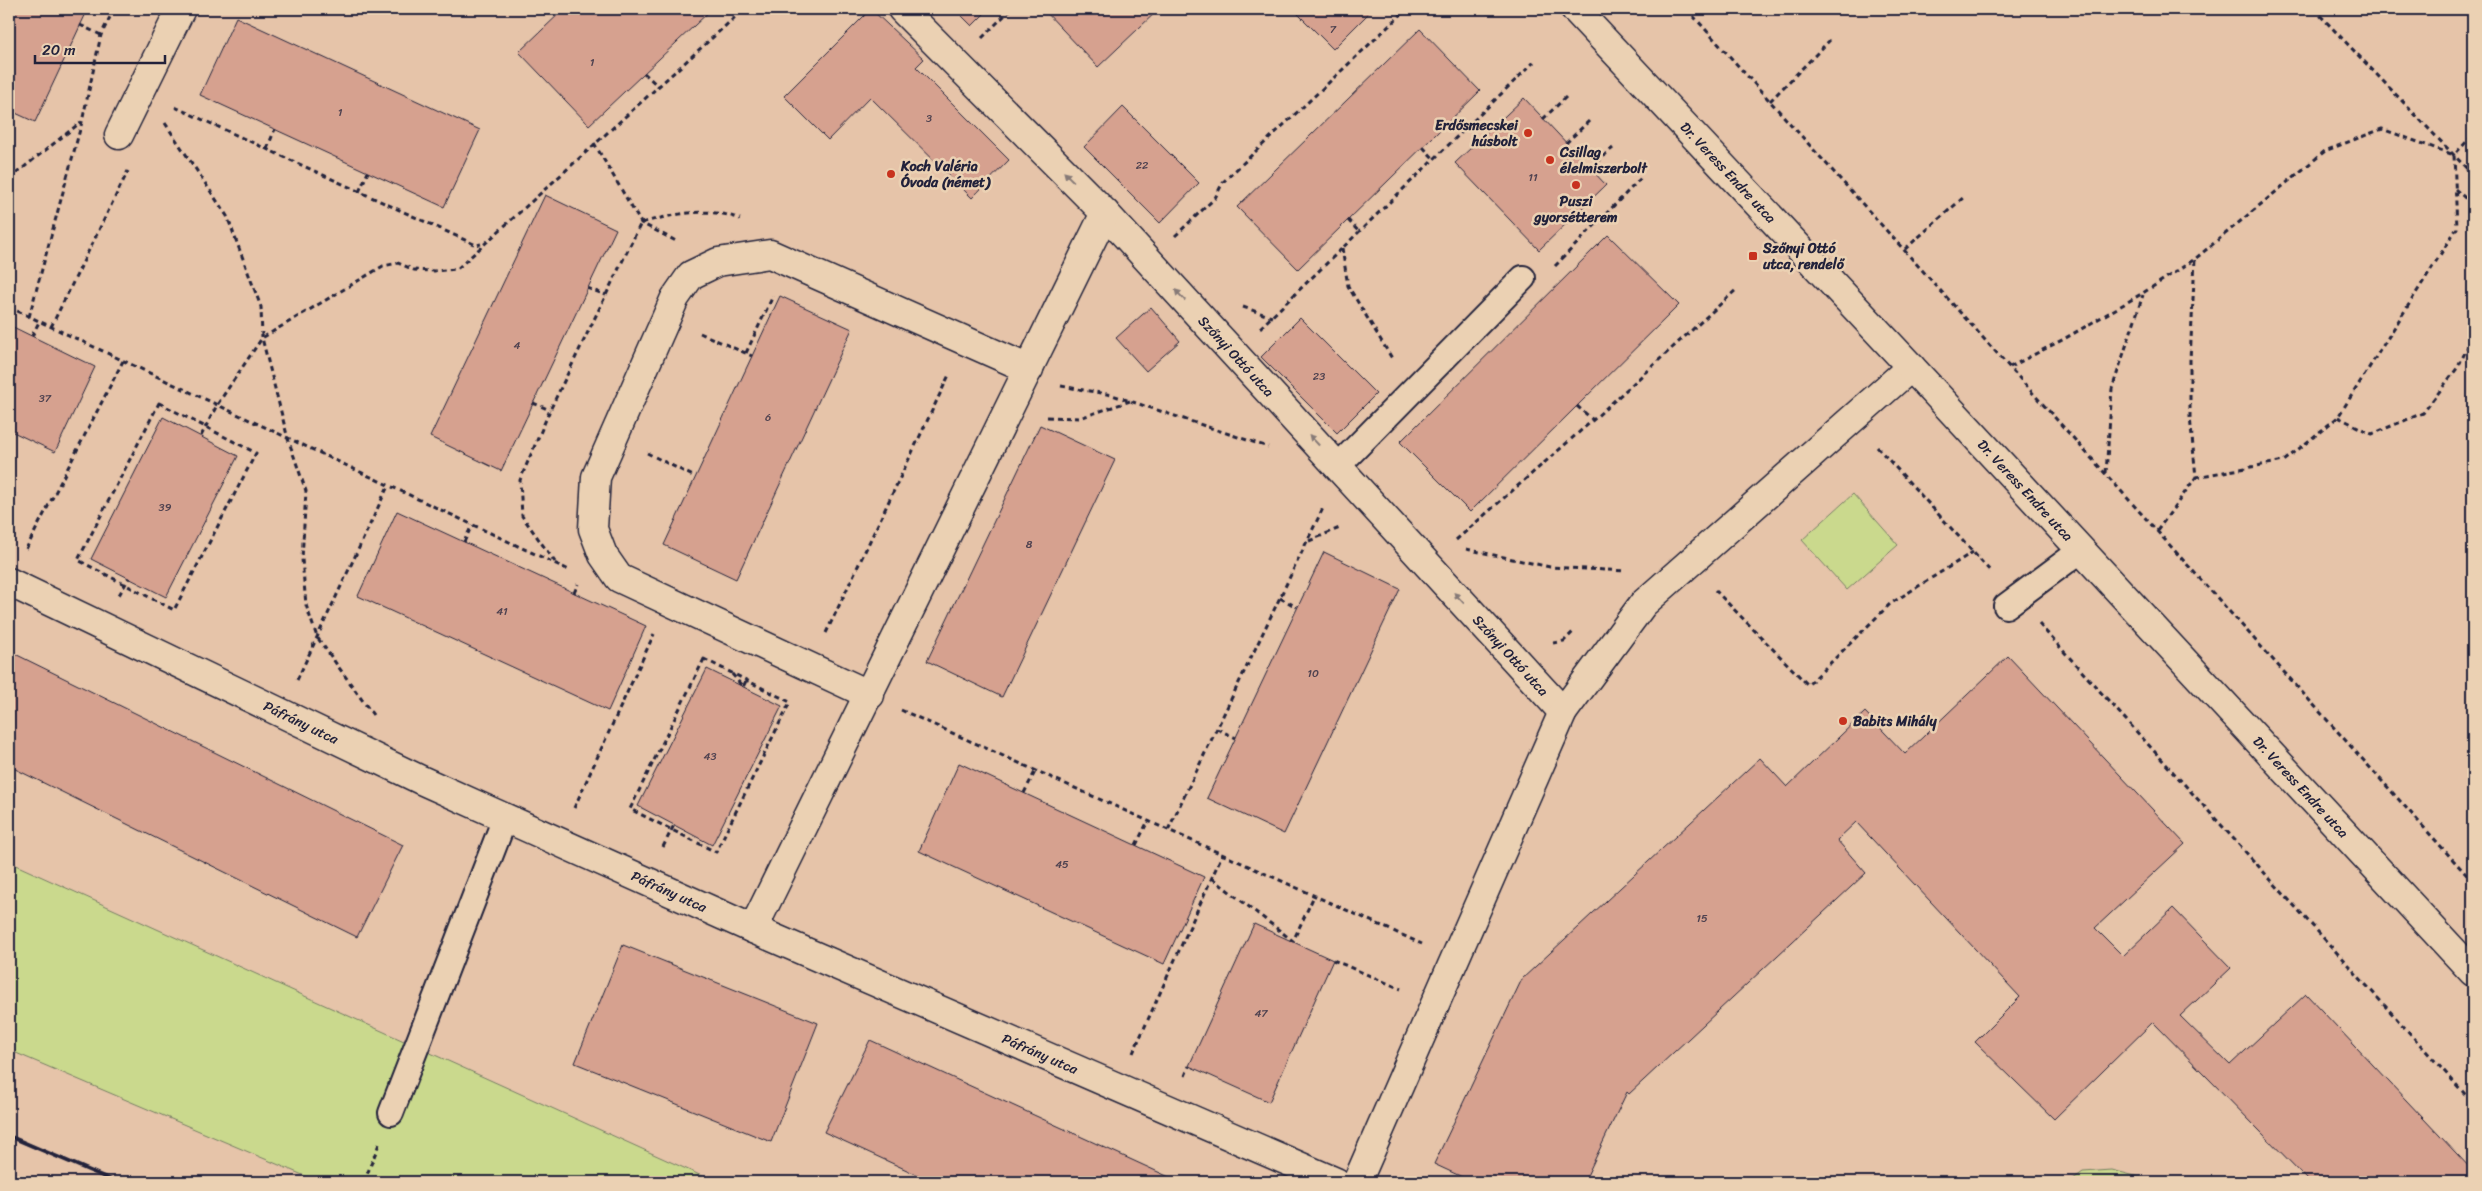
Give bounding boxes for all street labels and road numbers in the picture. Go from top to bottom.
street label: Dr. Veress Endre utca [1674,116,1782,229]
street label: Szőnyi Ottó utca [1192,310,1280,403]
street label: Dr. Veress Endre utca [1971,434,2079,547]
street label: Szőnyi Ottó utca [1466,609,1555,702]
street label: Páfrány utca [259,694,343,752]
street label: Dr. Veress Endre utca [2246,730,2355,844]
street label: Páfrány utca [627,864,712,920]
street label: Páfrány utca [998,1027,1083,1082]

